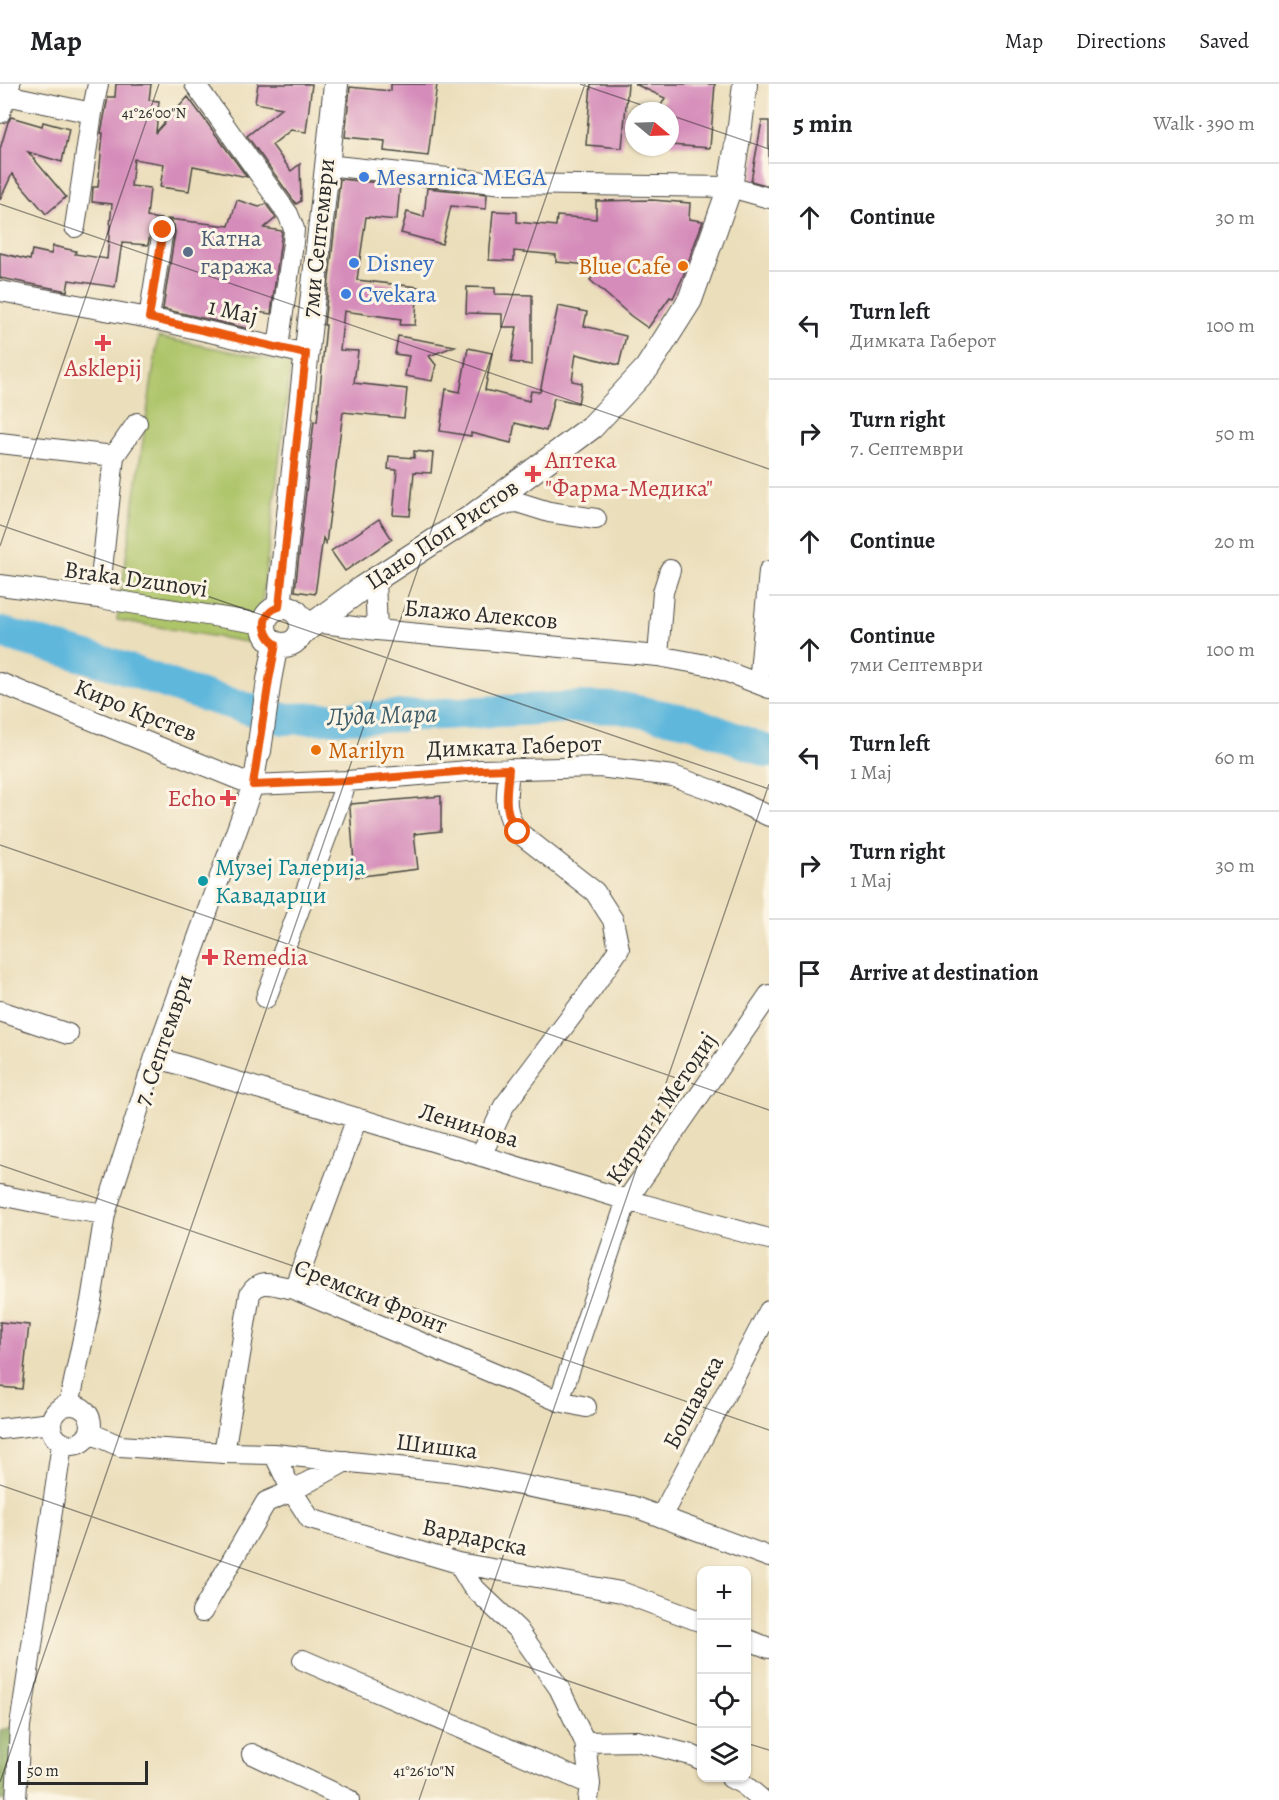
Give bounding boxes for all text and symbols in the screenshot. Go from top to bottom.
text: Map [30,22,82,60]
text: Map [1005,27,1043,55]
text: Directions [1076,27,1166,55]
text: Saved [1199,27,1249,55]
north arrow [625,102,679,156]
text: 41°26'00"N [122,103,186,123]
text: 5 min [793,106,853,141]
text: Walk · 390 m [1153,110,1255,137]
street label: 7ми Септември [294,157,342,319]
place label: Mesarnica MEGA [376,161,547,193]
marker: Mesarnica MEGA [357,170,371,184]
icon: ahead [793,201,826,234]
text: Continue [850,202,935,232]
text: 30 m [1215,204,1255,231]
route end [149,216,175,242]
place label: Катна гаража [200,222,273,282]
marker: Катна гаража [181,245,195,259]
place label: Disney [366,247,434,279]
place label: Blue Cafe [578,250,671,282]
marker: Disney [347,256,361,270]
marker: Blue Cafe [676,259,690,273]
place label: Cvekara [358,278,437,310]
marker: Cvekara [339,287,353,301]
street label: 1 Maj [205,290,261,332]
text: Turn left [850,297,930,327]
icon: left [793,309,826,342]
text: 100 m [1206,312,1255,339]
text: Димката Габерот [850,327,996,354]
marker: Asklepij [94,334,112,352]
place label: Asklepij [63,352,142,384]
text: Turn right [850,405,946,435]
icon: right [793,417,826,450]
text: 50 m [1215,420,1255,447]
text: 7. Септември [850,435,964,462]
place label: Аптека "Фарма-Медика" [544,444,713,504]
marker: Аптека "Фарма-Медика" [526,467,540,481]
street label: Цано Поп Ристов [359,471,525,597]
icon: ahead [793,525,826,558]
text: Continue [850,526,935,556]
text: 20 m [1214,528,1255,555]
street label: Braka Dzunovi [62,553,210,605]
street label: Блажо Алексов [403,591,559,637]
text: Continue [850,621,935,651]
icon: ahead [793,633,826,666]
text: 100 m [1206,636,1255,663]
text: 7ми Септември [850,651,983,678]
street label: Киро Крстев [70,671,202,749]
water label: Луда Мара [325,696,438,734]
street label: Димката Габерот [426,727,603,765]
text: Turn left [850,729,930,759]
place label: Marilyn [328,734,405,766]
icon: left [793,741,826,774]
marker: Marilyn [309,743,323,757]
text: 60 m [1215,744,1255,771]
text: 1 Maj [850,759,892,786]
place label: Echo [167,782,216,814]
marker: Echo [221,791,235,805]
route start [504,818,530,844]
text: Turn right [850,837,946,867]
icon: right [793,849,826,882]
place label: Музеј Галерија Кавадарци [215,851,366,911]
text: 30 m [1215,852,1255,879]
text: 1 Maj [850,867,892,894]
marker: Музеј Галерија Кавадарци [196,874,210,888]
place label: Remedia [222,941,309,973]
marker: Remedia [203,950,217,964]
icon: arrive [793,957,826,990]
text: Arrive at destination [850,958,1039,988]
street label: 7. Септември [126,970,200,1110]
street label: Кирил и Методиј [598,1026,724,1190]
street label: Ленинова [415,1095,523,1155]
street label: Сремски Фронт [290,1251,453,1341]
street label: Бошавска [655,1349,731,1455]
street label: Шишка [394,1425,480,1467]
street label: Вардарска [419,1510,531,1564]
map controls [697,1566,751,1782]
button: + [697,1566,751,1620]
button: − [697,1620,751,1674]
button: locate [697,1674,751,1728]
button: layers [697,1728,751,1782]
scale bar [18,1758,148,1786]
text: 50 m [27,1760,59,1782]
text: 41°26'10"N [393,1761,455,1781]

